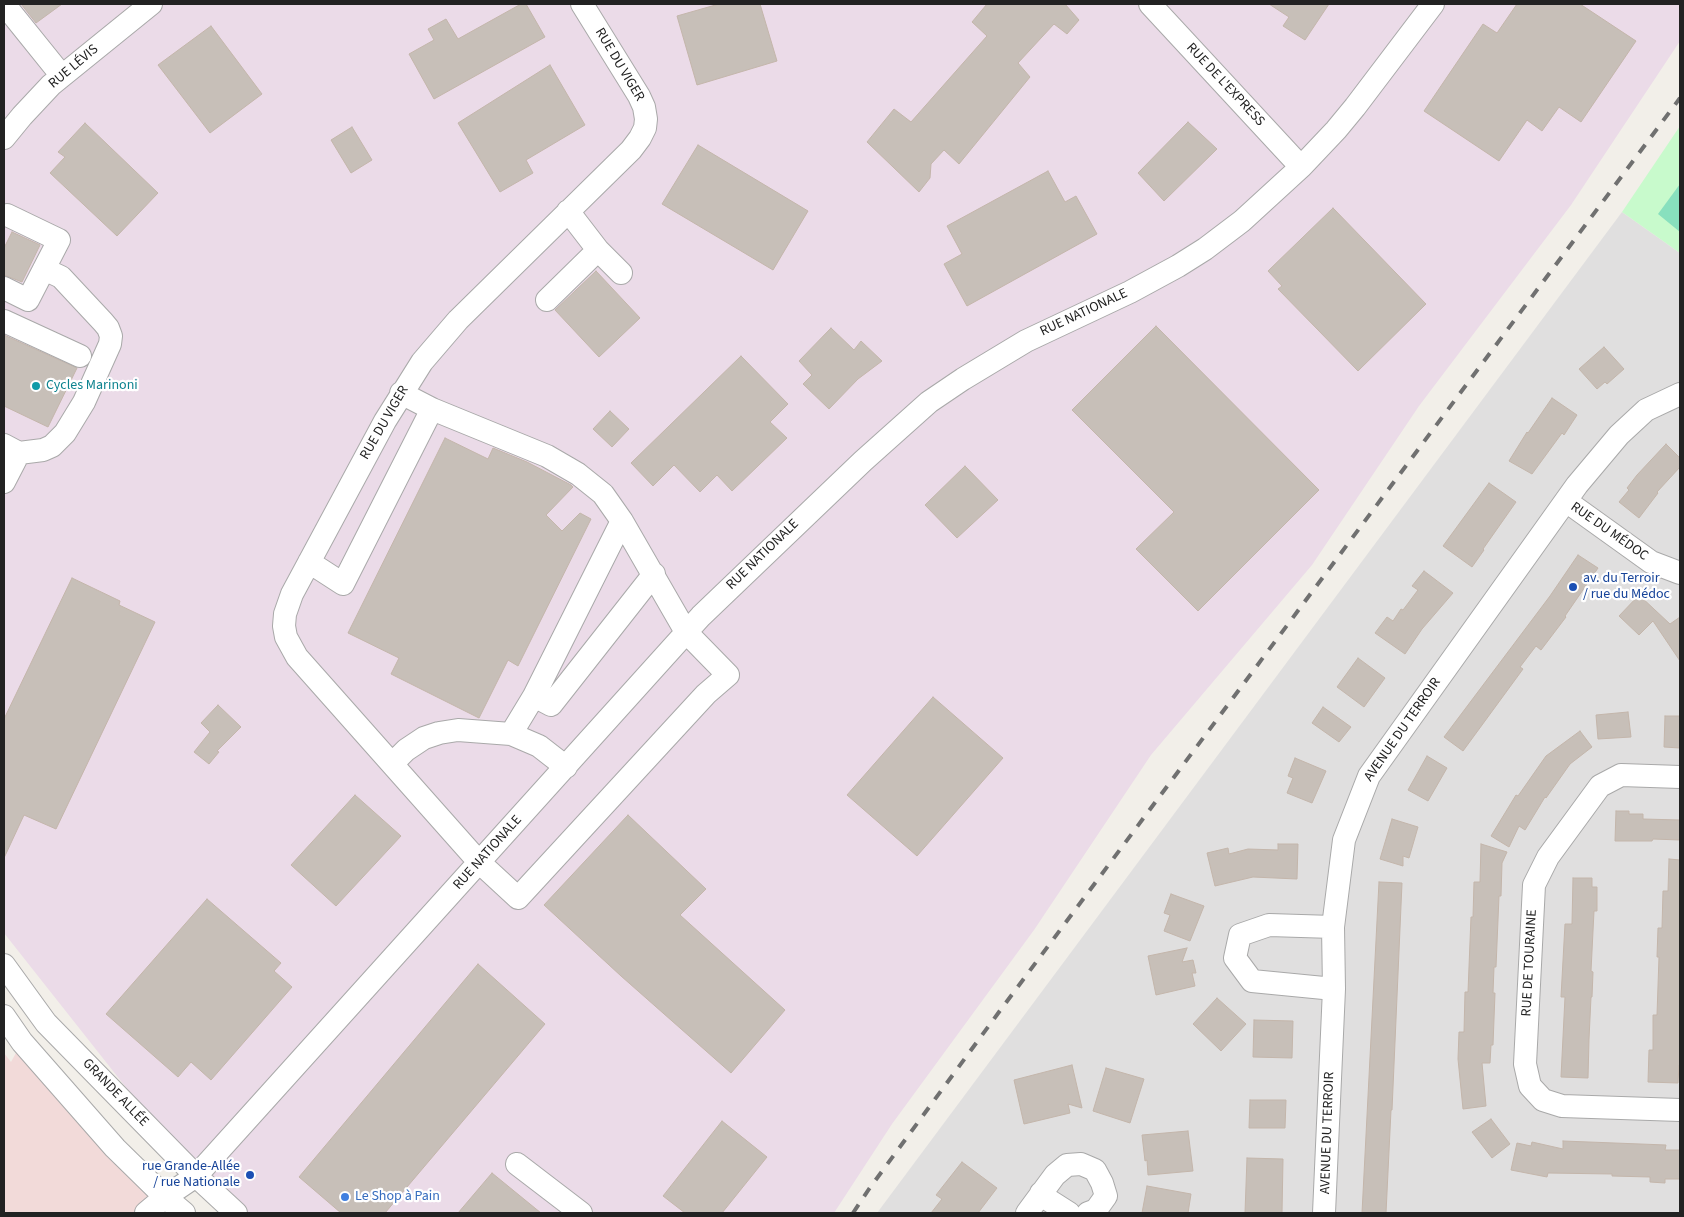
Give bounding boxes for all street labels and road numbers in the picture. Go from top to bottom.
street label: RUE DU VIGER [591,25,647,105]
street label: RUE DE L'EXPRESS [1182,40,1268,130]
street label: RUE LÉVIS [46,41,102,93]
street label: RUE NATIONALE [1038,285,1130,341]
street label: RUE DU VIGER [357,383,413,463]
street label: RUE DU MÉDOC [1567,499,1651,565]
street label: RUE NATIONALE [723,516,803,594]
street label: AVENUE DU TERROIR [1361,675,1445,785]
street label: RUE NATIONALE [450,812,526,894]
street label: RUE DE TOURAINE [1519,909,1541,1017]
street label: GRANDE ALLÉE [78,1056,152,1130]
street label: AVENUE DU TERROIR [1317,1072,1339,1194]

